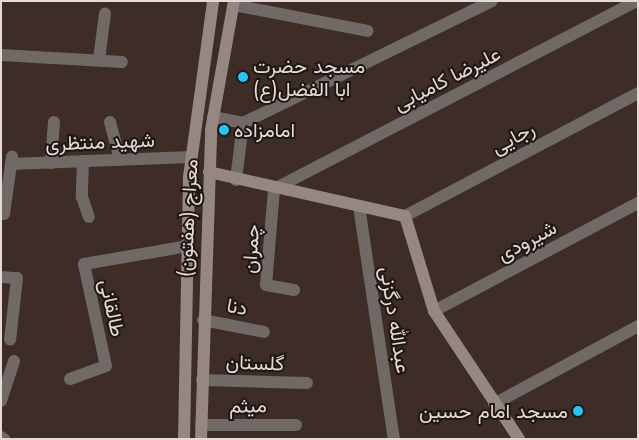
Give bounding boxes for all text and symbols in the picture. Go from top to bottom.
street label: علیرضا کامیابی [389,42,505,116]
place label: مسجد حضرت ابا الفضل(ع) [253,54,365,101]
marker: مسجد حضرت ابا الفضل(ع) [237,71,249,83]
street label: رجایی [487,117,539,159]
place label: امامزاده [234,118,295,142]
marker: امامزاده [218,124,230,136]
street label: شهید منتظری [45,128,155,156]
street label: معراج (هفتون) [173,158,203,278]
street label: شیرودی [493,215,561,267]
street label: چمران [237,224,265,274]
street label: عبدالله درگزنی [375,265,415,375]
street label: طالقانی [94,277,130,339]
street label: دنا [225,293,249,321]
street label: گلستان [225,350,285,376]
street label: میثم [229,394,267,418]
place label: مسجد امام حسین [419,399,568,423]
marker: مسجد امام حسین [572,405,584,417]

